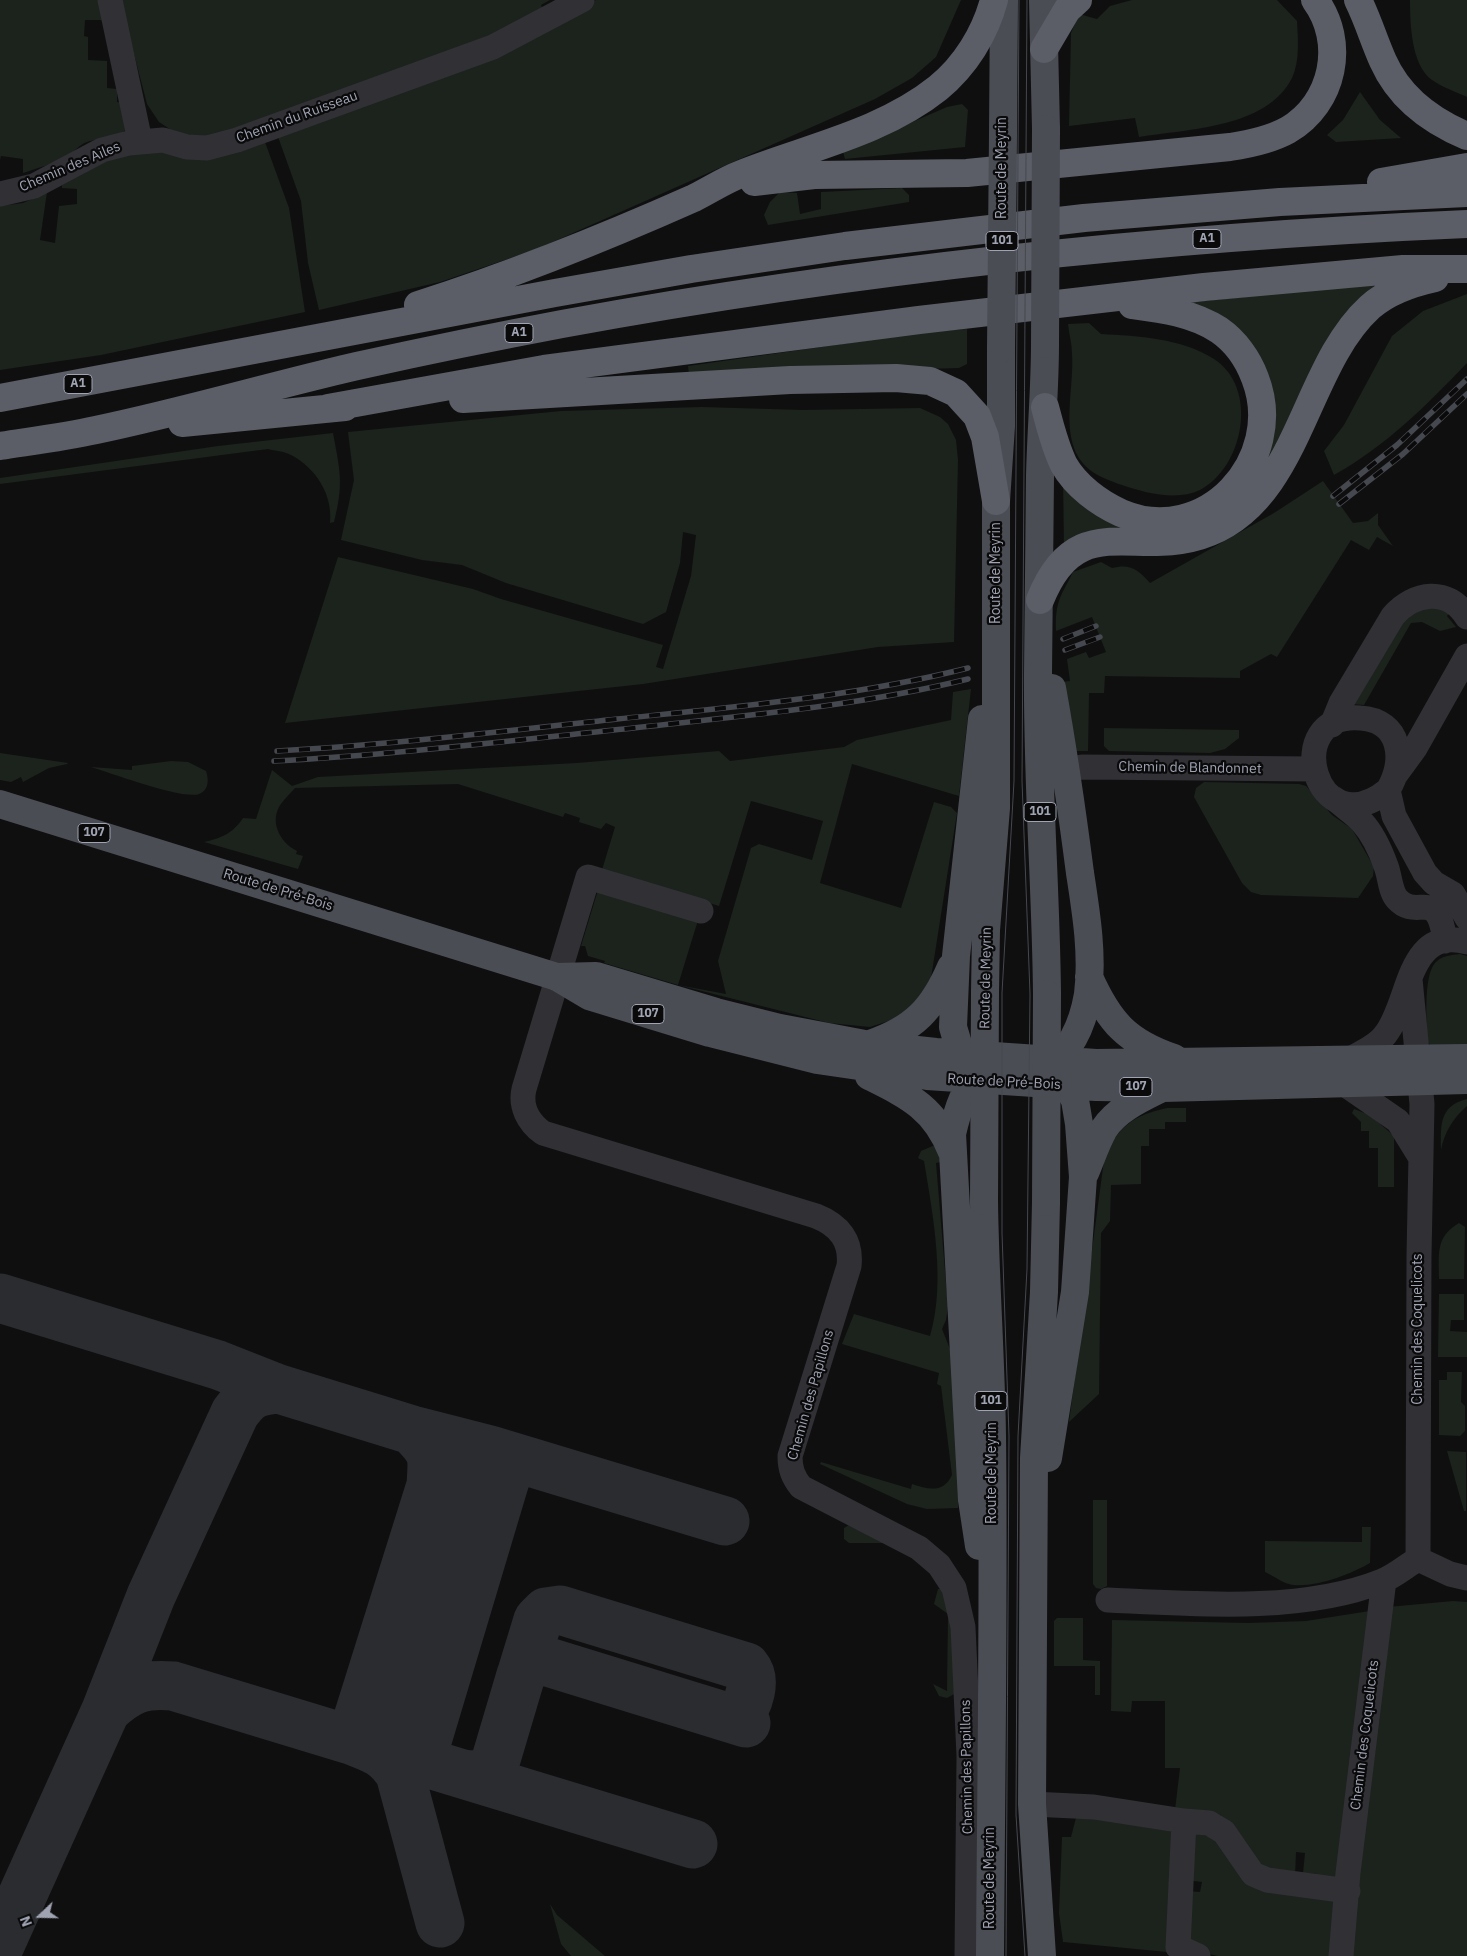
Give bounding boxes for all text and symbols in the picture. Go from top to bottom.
street label: Chemin du Ruisseau [234,87,360,147]
street label: Route de Meyrin [994,117,1010,219]
street label: Chemin des Ailes [17,138,123,196]
road number: A1 [1193,230,1221,248]
road number: 101 [986,232,1018,250]
road number: A1 [505,323,533,342]
road number: A1 [64,374,92,394]
street label: Route de Meyrin [988,522,1004,624]
street label: Chemin de Blandonnet [1118,758,1262,778]
road number: 101 [1024,802,1056,822]
road number: 107 [78,824,110,842]
street label: Route de Pré-Bois [221,865,335,915]
street label: Route de Meyrin [977,927,995,1029]
road number: 107 [632,1004,664,1024]
street label: Route de Pré-Bois [947,1071,1061,1093]
road number: 107 [1120,1078,1152,1096]
street label: Chemin des Coquelicots [1410,1253,1426,1405]
street label: Chemin des Papillons [784,1328,838,1462]
road number: 101 [975,1392,1007,1410]
street label: Route de Meyrin [984,1422,1000,1524]
street label: Chemin des Coquelicots [1347,1659,1383,1811]
street label: Chemin des Papillons [957,1699,977,1835]
street label: Route de Meyrin [982,1827,998,1929]
north arrow [15,1891,65,1941]
text: N [16,1913,36,1929]

